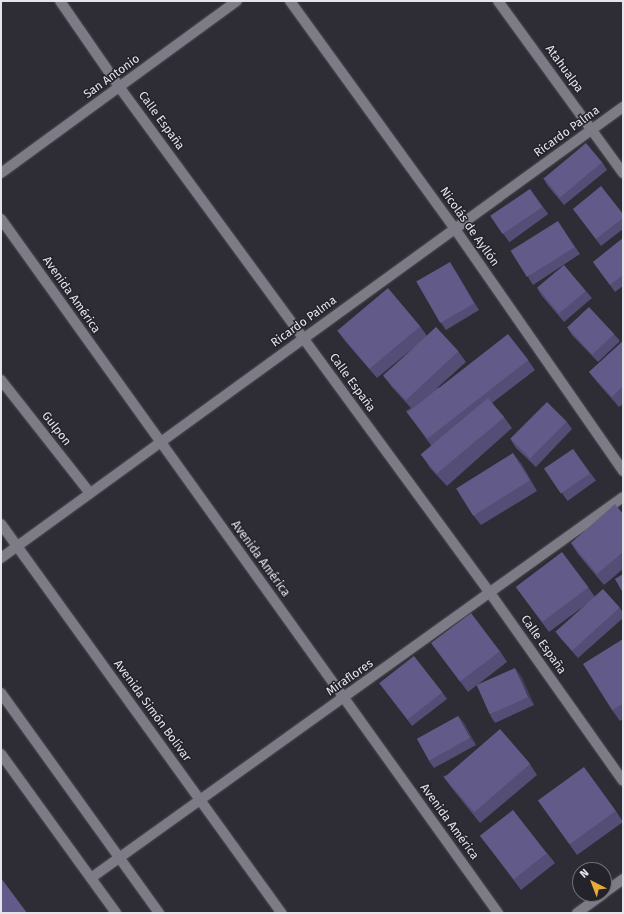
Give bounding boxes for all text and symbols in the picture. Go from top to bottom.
street label: Atahualpa [542,42,586,96]
street label: San Antonio [81,52,143,102]
street label: Calle España [135,89,187,153]
street label: Ricardo Palma [531,103,603,161]
street label: Nicolás de Ayllón [436,185,502,269]
street label: Avenida América [39,254,103,336]
street label: Ricardo Palma [268,293,340,351]
street label: Calle España [326,351,378,415]
street label: Gulpon [38,409,74,449]
street label: Avenida América [228,518,292,600]
street label: Calle España [517,613,569,677]
street label: Avenida Simón Bolívar [110,657,194,765]
street label: Miraflores [324,657,376,699]
street label: Avenida América [417,781,481,863]
north arrow [572,862,612,902]
text: N [577,866,591,881]

